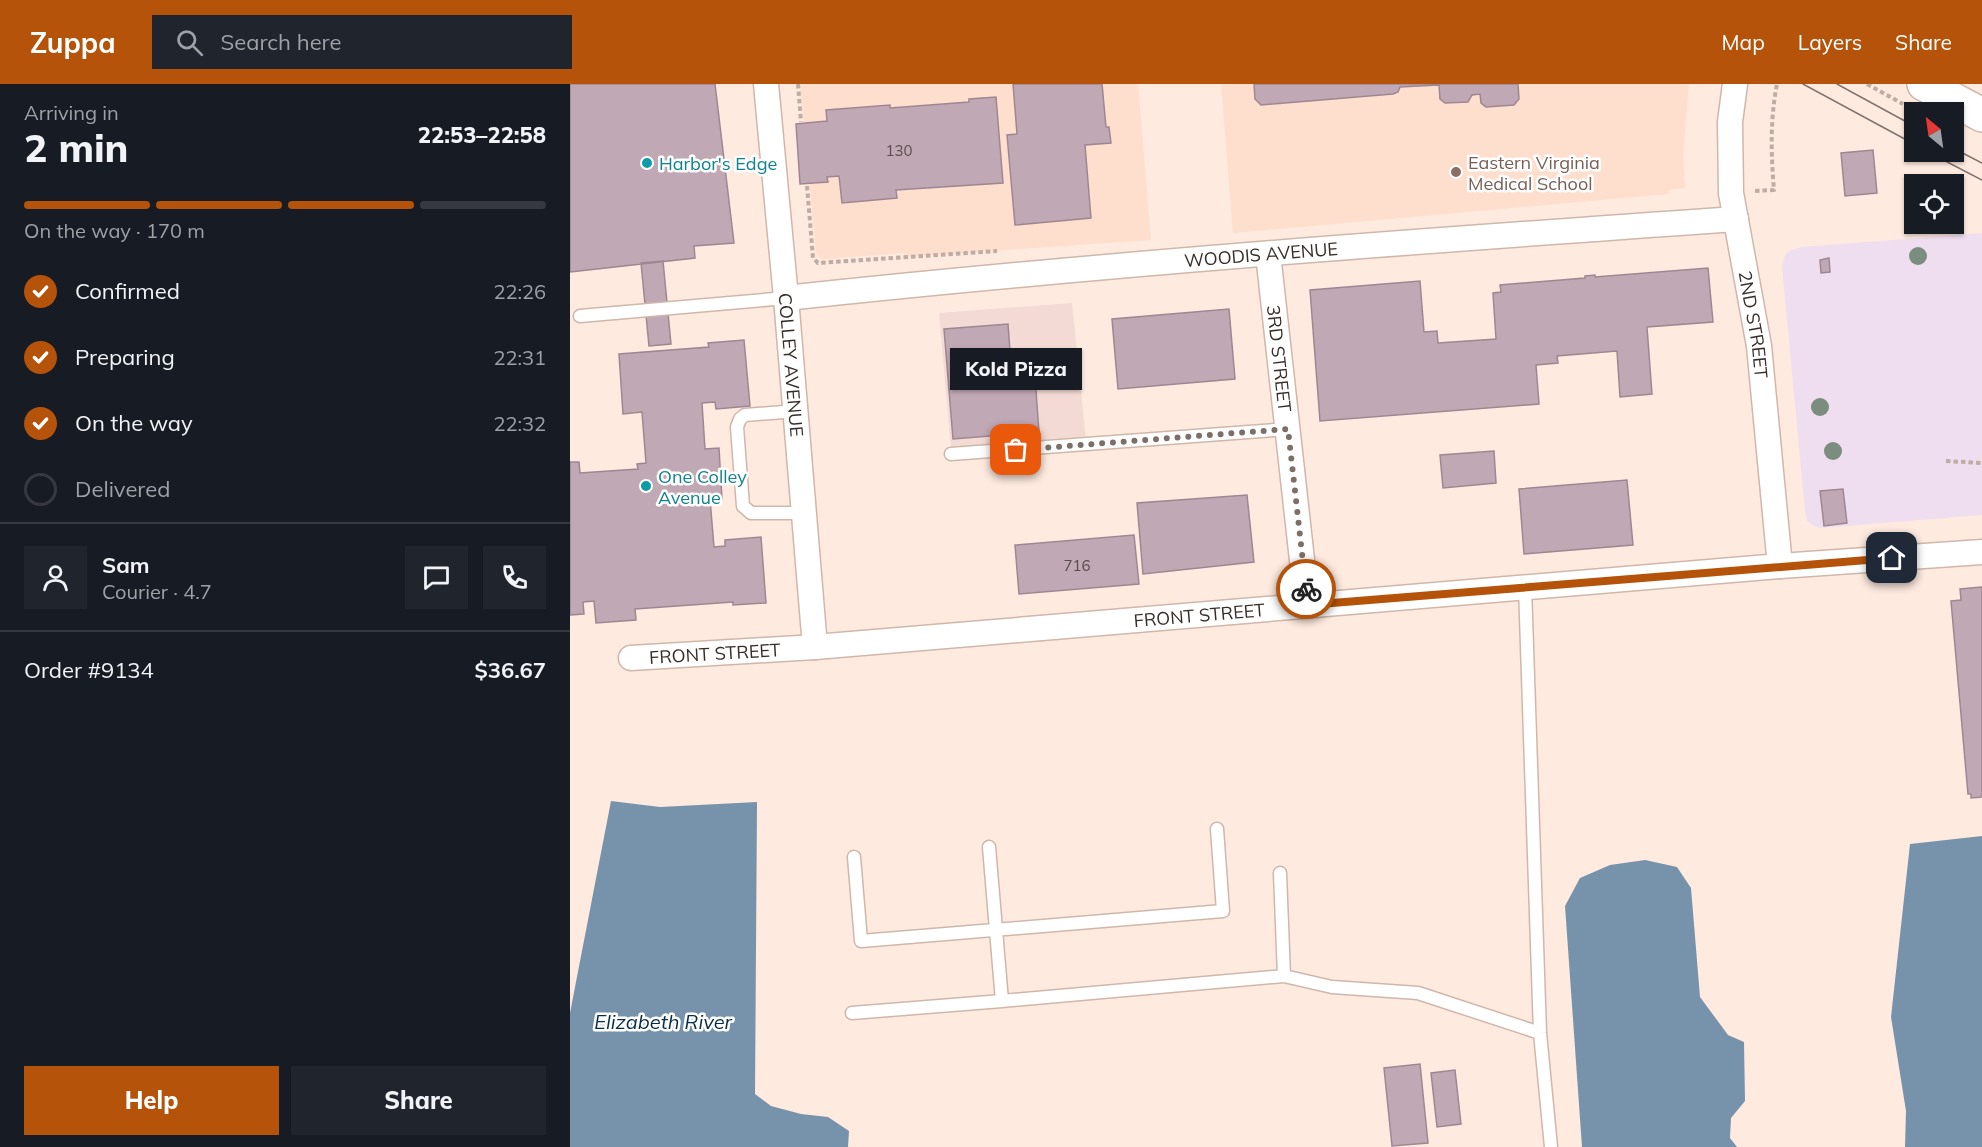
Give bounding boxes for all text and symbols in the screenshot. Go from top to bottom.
search box [152,15,572,69]
text: Zuppa [30,25,116,60]
icon: search [173,26,206,59]
text: Search here [221,28,341,56]
text: Map [1722,29,1765,55]
text: Layers [1798,29,1862,55]
text: Share [1895,29,1952,55]
text: Arriving in [24,100,119,125]
north arrow [1904,102,1964,162]
map controls [1904,102,1964,234]
text: 22:53–22:58 [418,121,546,149]
text: 2 min [24,123,129,172]
house number: 130 [885,141,913,160]
place label: Eastern Virginia Medical School [1468,151,1600,195]
place label: Harbor's Edge [659,152,777,175]
marker: Harbor's Edge [640,156,654,170]
marker: Eastern Virginia Medical School [1449,165,1463,179]
button: locate [1904,174,1964,234]
text: On the way · 170 m [24,218,205,243]
street label: WOODIS AVENUE [1183,236,1339,272]
street label: 2ND STREET [1734,269,1774,379]
icon: check [24,275,57,308]
text: Confirmed [75,277,180,305]
text: 22:26 [493,279,546,304]
street label: COLLEY AVENUE [774,292,809,438]
street label: 3RD STREET [1262,304,1297,413]
icon: check [24,341,57,374]
text: Preparing [75,343,175,371]
text: 22:31 [493,345,546,370]
callout: Kold Pizza [950,348,1082,390]
text: Kold Pizza [965,356,1067,381]
icon: check [24,407,57,440]
text: On the way [75,409,193,437]
text: 22:32 [493,411,546,436]
pin [990,424,1041,475]
icon: bag [999,433,1032,466]
place label: One Colley Avenue [658,465,747,509]
text: Delivered [75,475,170,503]
marker: One Colley Avenue [639,479,653,493]
pin [1866,532,1917,583]
icon: home [1875,541,1908,574]
button: person [24,546,87,609]
button: chat [405,546,468,609]
button: phone [483,546,546,609]
text: Sam [102,551,150,579]
house number: 716 [1063,556,1091,575]
courier [1276,559,1336,619]
icon: bike [1290,573,1323,606]
text: Courier · 4.7 [102,579,212,604]
street label: FRONT STREET [1133,598,1266,632]
street label: FRONT STREET [649,638,781,668]
text: Order #9134 [24,656,154,684]
text: $36.67 [475,656,546,684]
water label: Elizabeth River [594,1009,733,1034]
button: Help [24,1066,279,1135]
button: Share [291,1066,546,1135]

